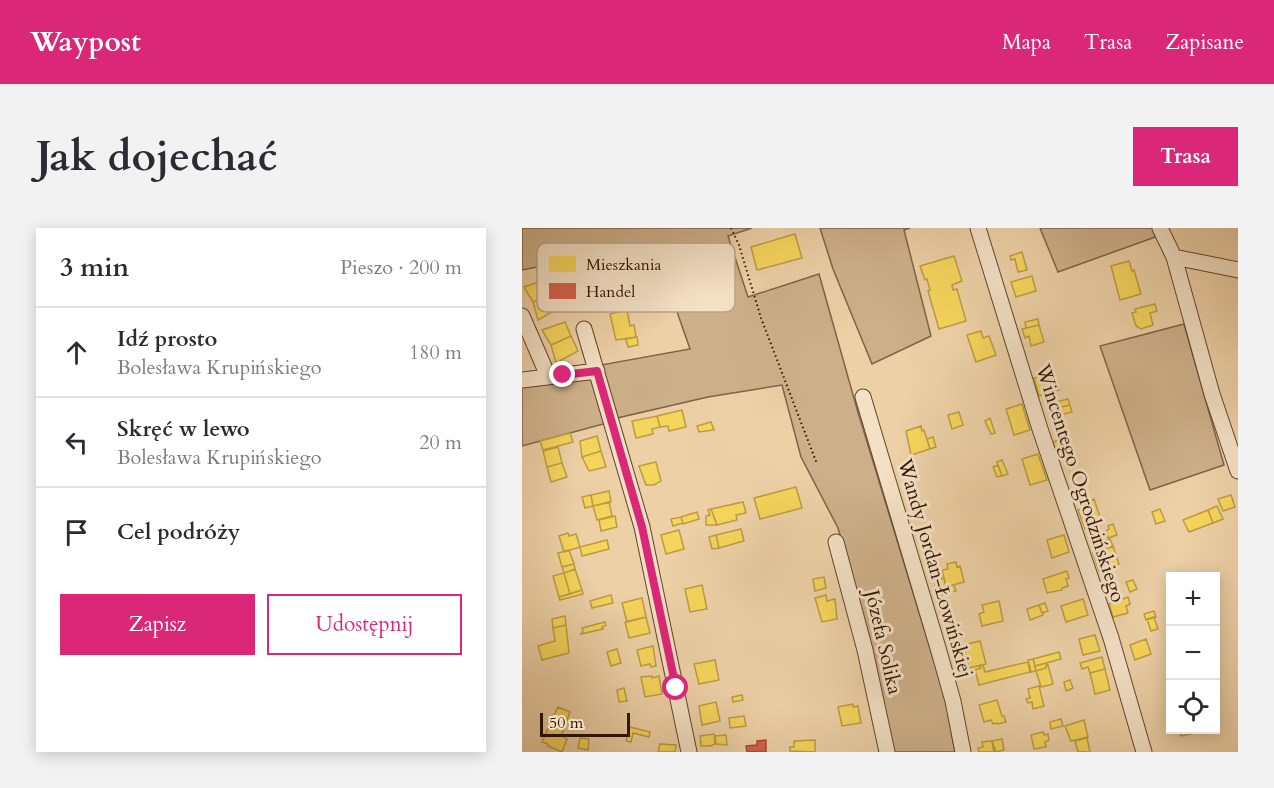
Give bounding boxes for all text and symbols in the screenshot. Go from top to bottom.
text: Waypost [30,23,141,61]
text: Mapa [1002,28,1051,57]
text: Trasa [1084,28,1132,57]
text: Zapisane [1165,28,1244,57]
button: Trasa [1133,127,1238,186]
text: Jak dojechać [36,128,278,185]
legend [537,243,735,312]
text: 3 min [60,250,129,285]
text: Pieszo · 200 m [340,254,462,281]
text: Mieszkania [586,254,661,276]
text: Handel [586,281,635,303]
text: Idź prosto [117,324,217,354]
icon: ahead [60,336,93,369]
text: 180 m [409,339,462,366]
text: Bolesława Krupińskiego [117,354,321,381]
street label: Wincentego Ogrodzińskiego [1029,360,1132,606]
route end [549,361,575,387]
text: Skręć w lewo [117,414,250,444]
icon: left [60,426,93,459]
text: 20 m [419,429,462,456]
text: Bolesława Krupińskiego [117,444,321,471]
street label: Wandy Jordan-Łowińskiej [891,454,980,681]
icon: arrive [60,516,93,549]
text: Cel podróży [117,517,240,547]
map controls [1166,572,1220,734]
button: + [1166,572,1220,626]
street label: Józefa Solika [858,584,909,697]
button: Zapisz [60,594,255,655]
button: Udostępnij [267,594,462,655]
button: − [1166,626,1220,680]
route start [662,674,688,700]
button: locate [1166,680,1220,734]
scale bar [540,710,630,738]
text: 50 m [549,712,583,734]

